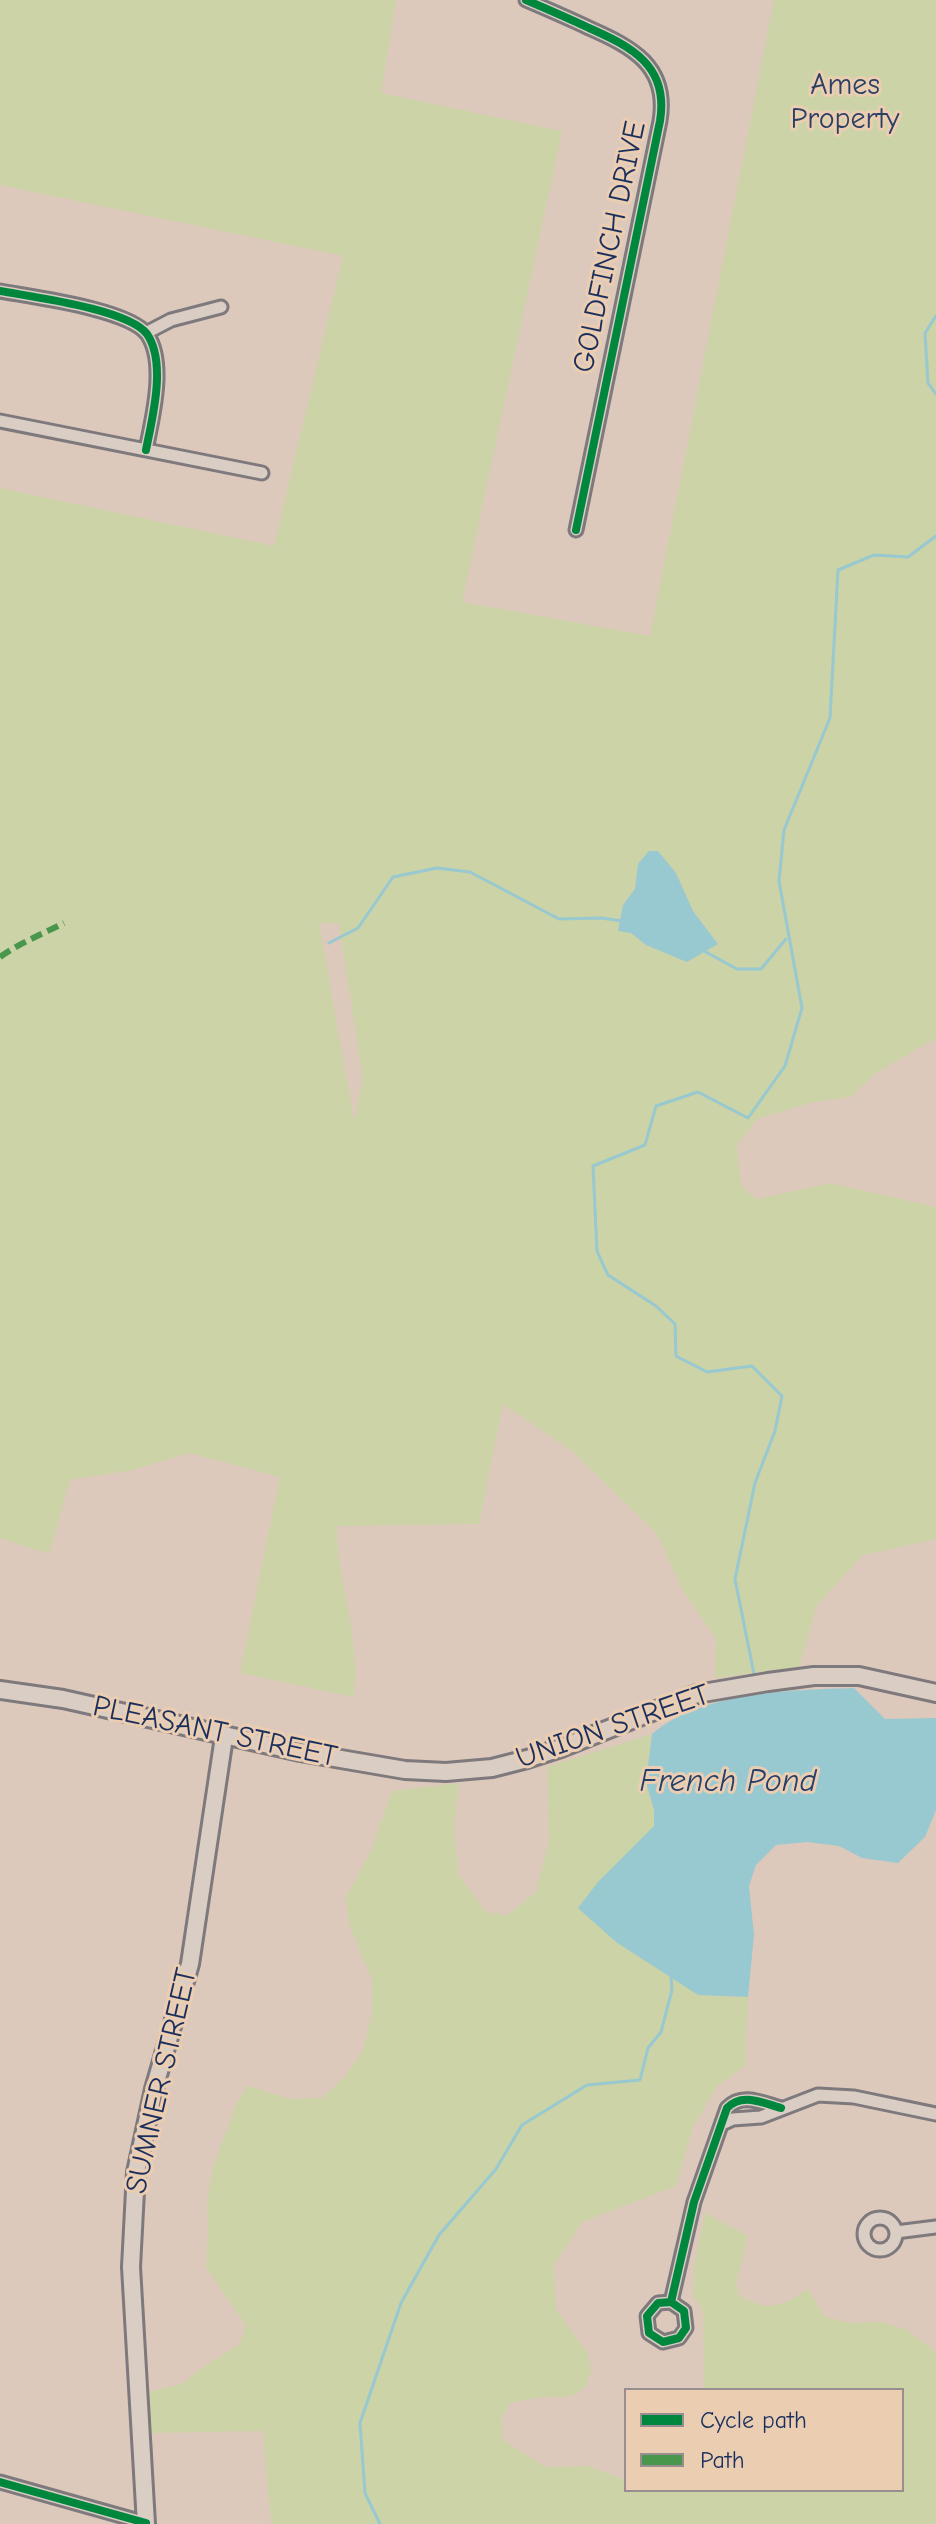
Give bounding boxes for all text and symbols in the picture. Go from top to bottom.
park label: Ames Property [791,68,899,138]
street label: GOLDFINCH DRIVE [566,118,654,376]
street label: UNION STREET [511,1677,715,1777]
street label: PLEASANT STREET [90,1689,340,1775]
water label: French Pond [640,1763,816,1801]
street label: SUMNER STREET [119,1965,205,2197]
legend [624,2388,904,2492]
text: Cycle path [700,2406,807,2434]
text: Path [700,2446,745,2474]

